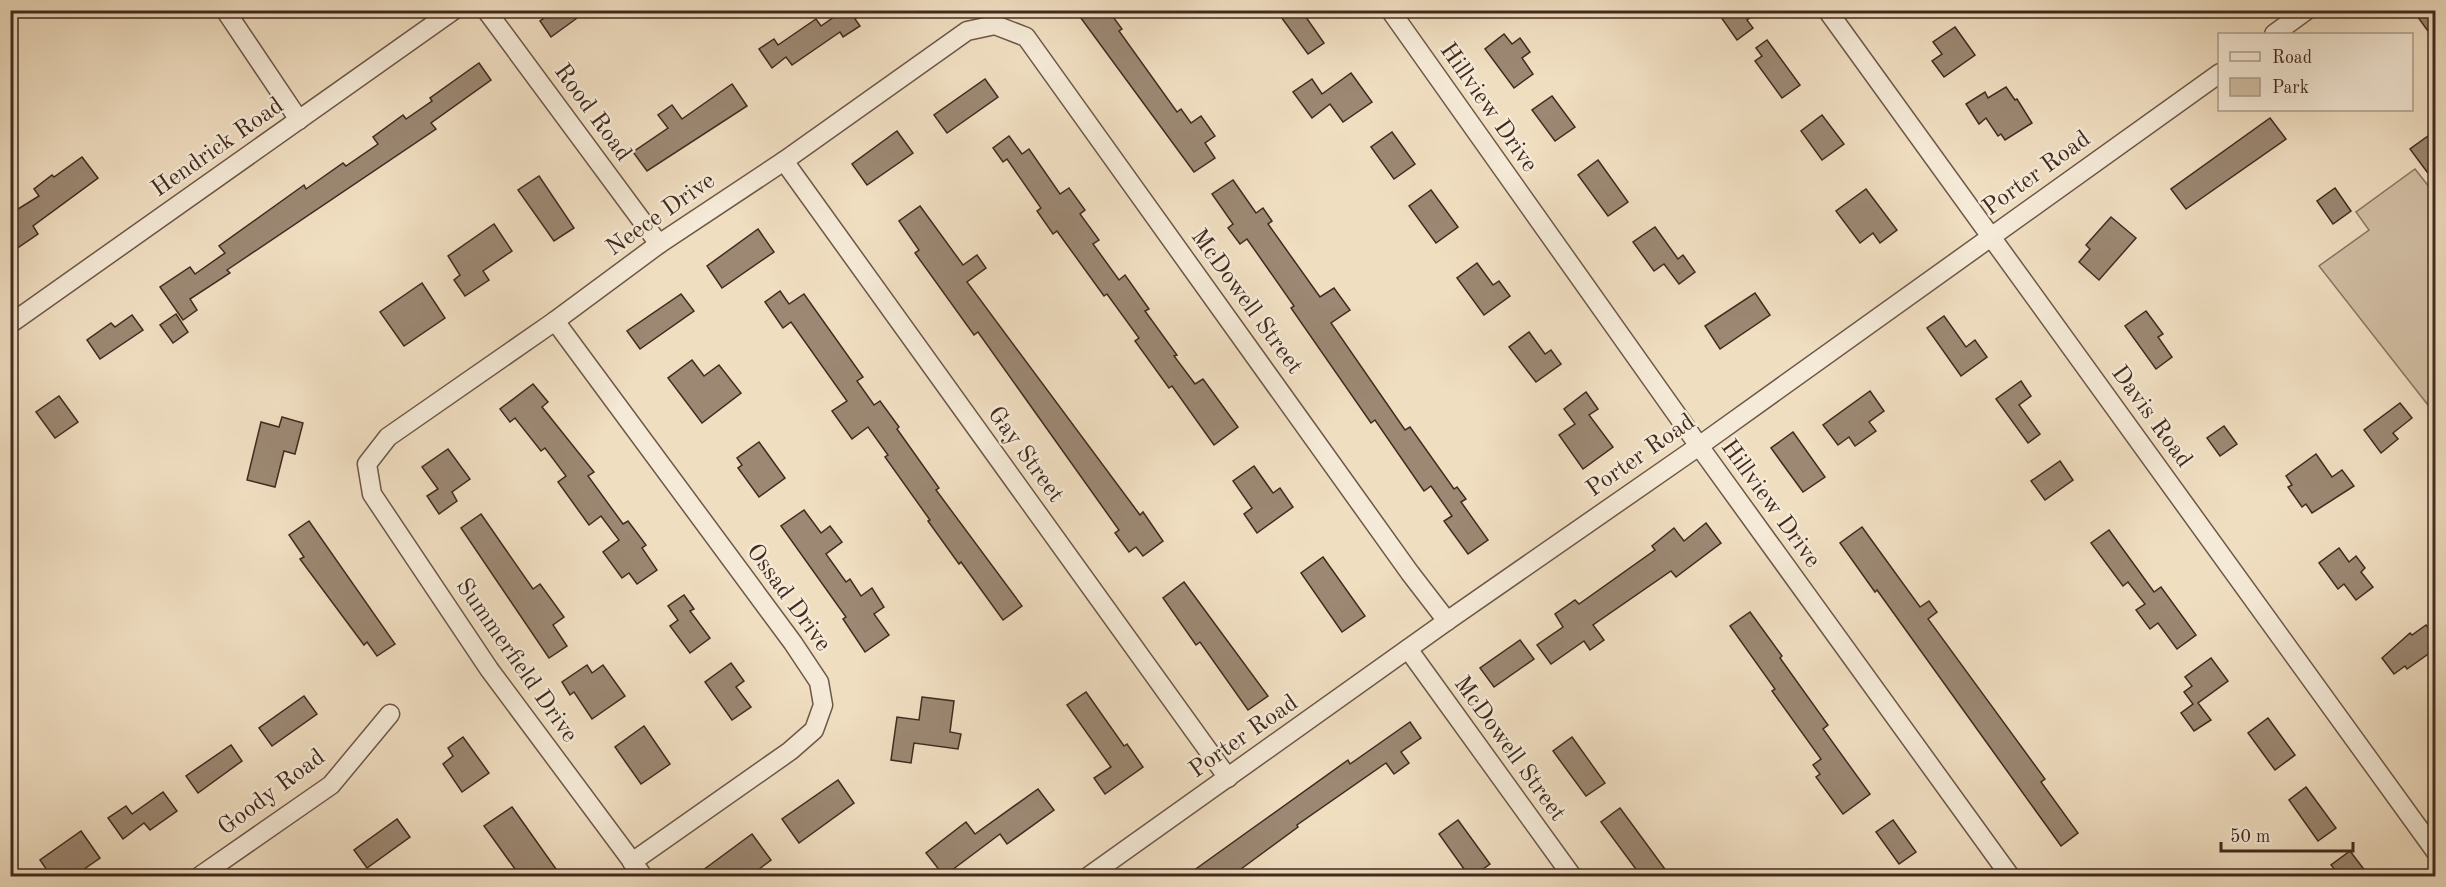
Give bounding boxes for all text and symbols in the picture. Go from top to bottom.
legend [2218,33,2413,111]
street label: Hillview Drive [1435,39,1541,177]
text: Road [2272,49,2312,67]
street label: Rood Road [549,60,635,166]
text: Park [2272,79,2309,97]
street label: Hendrick Road [148,94,288,202]
street label: Porter Road [1979,127,2095,221]
street label: Neece Drive [602,169,720,261]
street label: McDowell Street [1186,225,1306,379]
street label: Davis Road [2106,362,2196,472]
street label: Gay Street [982,403,1068,507]
street label: Porter Road [1582,410,1700,502]
street label: Hillview Drive [1716,436,1824,572]
street label: Ossad Drive [741,540,835,656]
street label: Summerfield Drive [451,575,581,747]
street label: McDowell Street [1449,672,1569,826]
street label: Porter Road [1185,691,1303,783]
street label: Goody Road [214,745,330,841]
scale bar [2221,815,2353,853]
text: 50 m [2230,828,2270,846]

